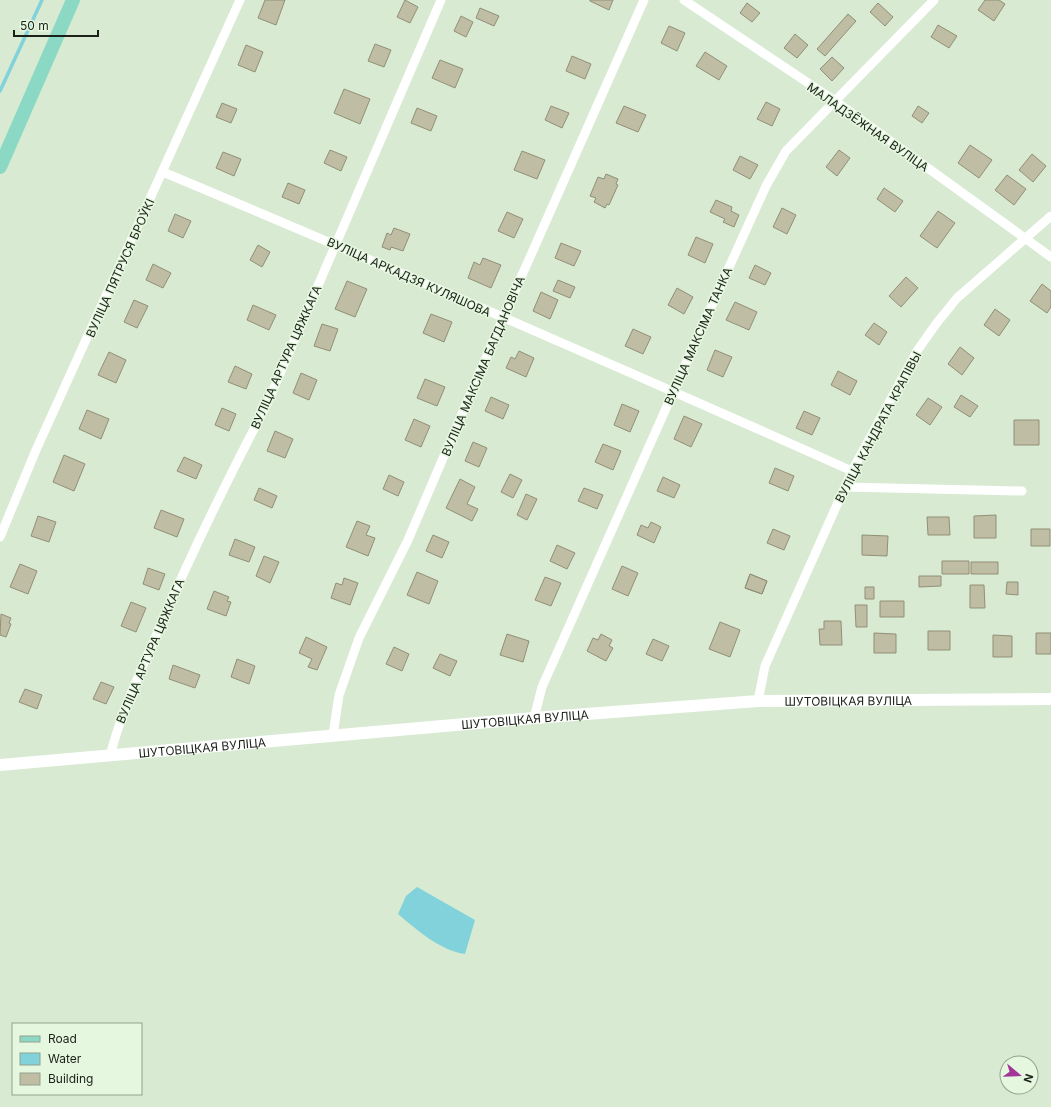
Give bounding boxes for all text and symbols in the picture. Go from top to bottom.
scale bar [14,12,98,38]
text: 50 m [20,18,49,33]
street label: МАЛАДЗЁЖНАЯ ВУЛІЦА [804,79,932,175]
street label: ВУЛІЦА ПЯТРУСЯ БРОЎКІ [83,196,157,340]
street label: ВУЛІЦА АРКАДЗЯ КУЛЯШОВА [325,234,493,320]
street label: ВУЛІЦА МАКСІМА ТАНКА [661,265,735,407]
street label: ВУЛІЦА МАКСІМА БАГДАНОВІЧА [438,274,528,458]
street label: ВУЛІЦА АРТУРА ЦЯЖКАГА [247,283,325,431]
street label: ВУЛІЦА КАНДРАТА КРАПІВЫ [832,349,924,505]
street label: ВУЛІЦА АРТУРА ЦЯЖКАГА [113,576,187,726]
street label: ШУТОВІЦКАЯ ВУЛІЦА [784,692,912,708]
street label: ШУТОВІЦКАЯ ВУЛІЦА [461,706,589,732]
street label: ШУТОВІЦКАЯ ВУЛІЦА [138,734,266,760]
legend [12,1023,142,1095]
text: Road [48,1031,77,1046]
text: Water [48,1051,82,1066]
north arrow [999,1055,1039,1095]
text: Building [48,1071,93,1086]
text: N [1020,1072,1036,1085]

